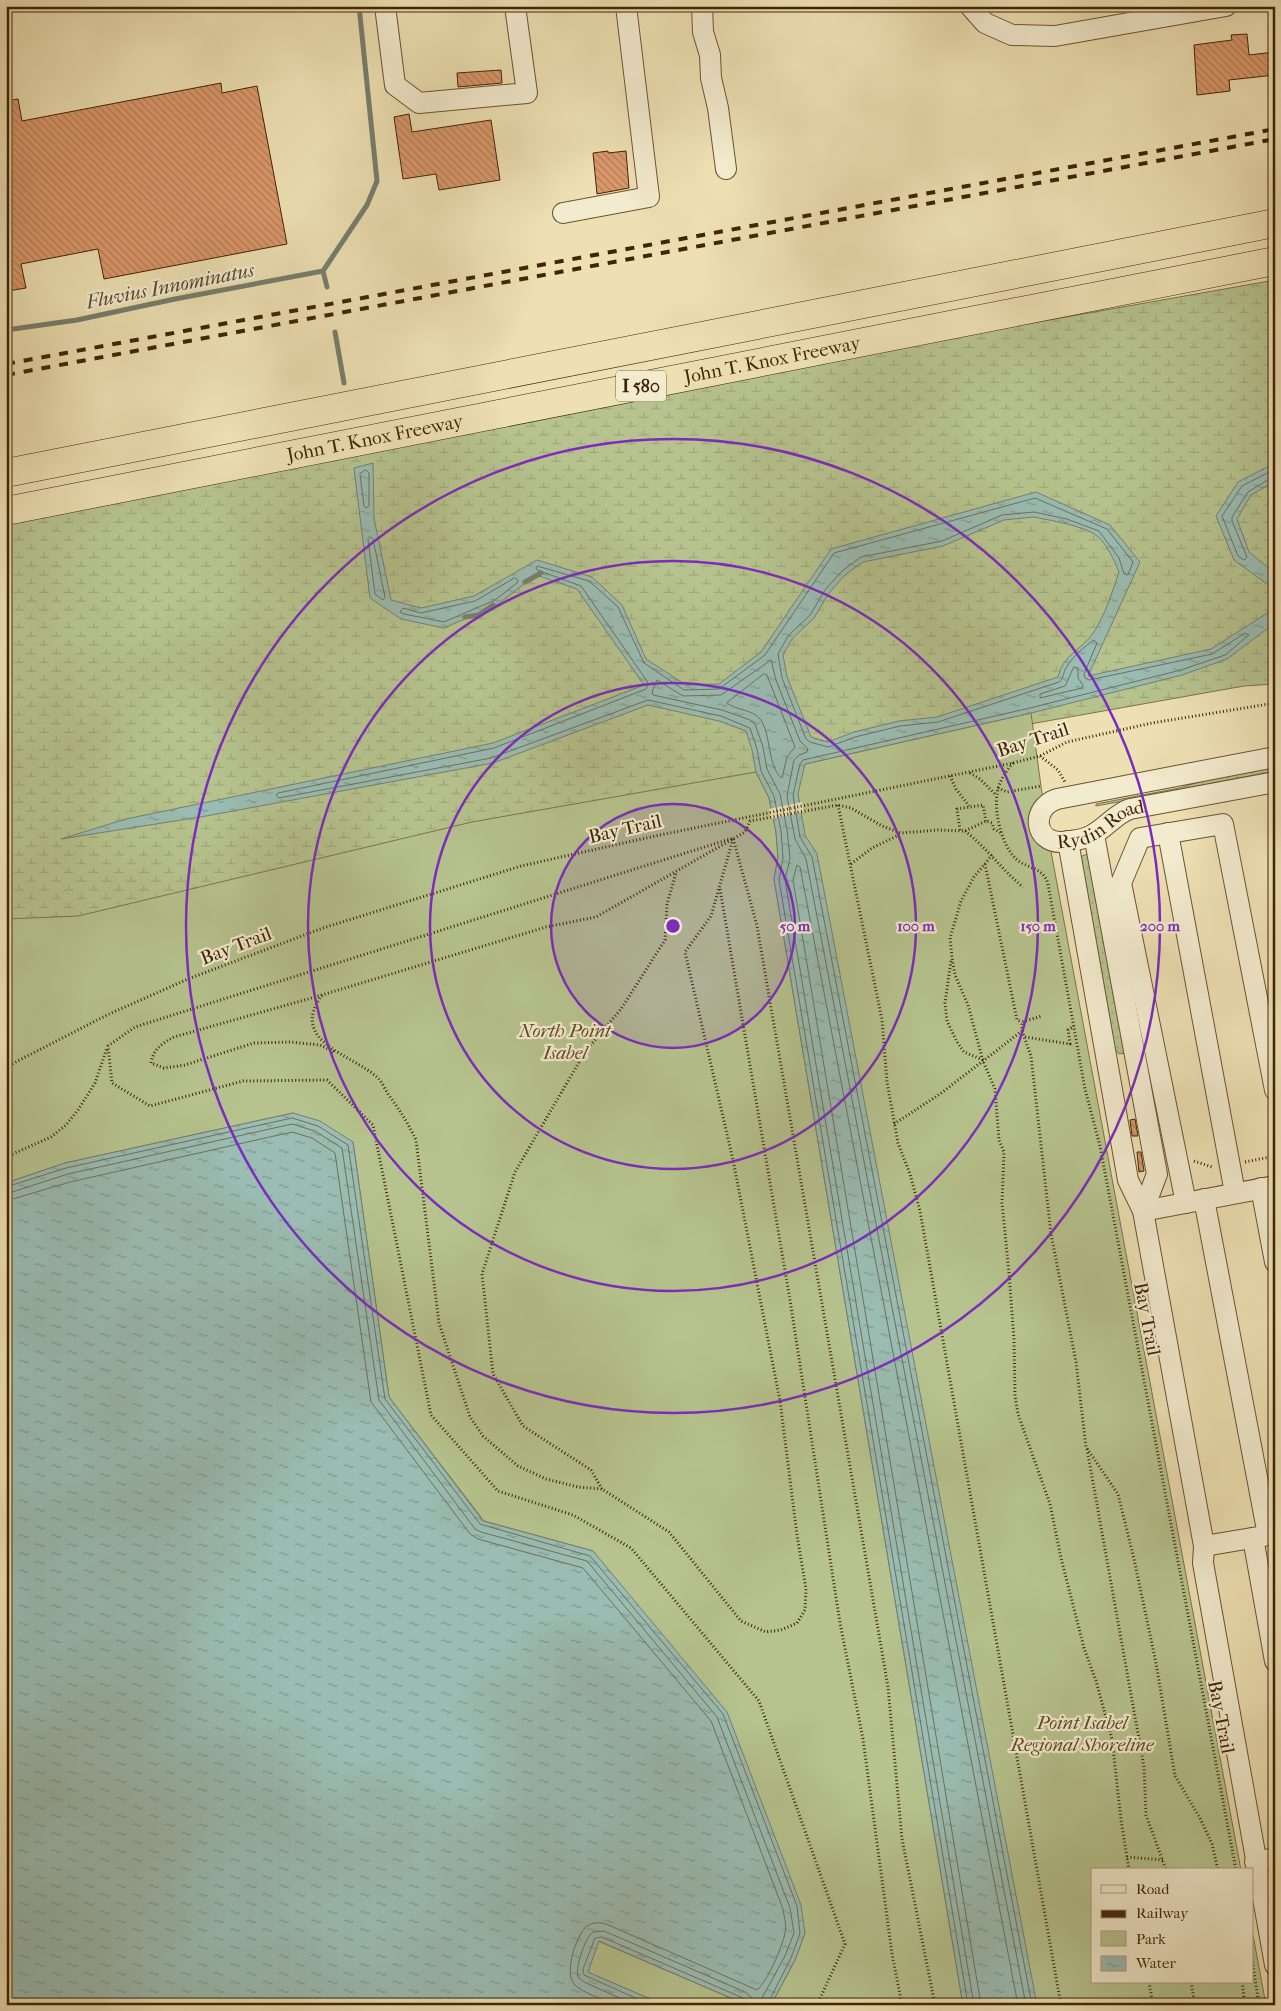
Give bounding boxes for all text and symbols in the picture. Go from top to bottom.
water label: Fluvius Innominatus [83,258,257,314]
street label: John T. Knox Freeway [680,332,863,389]
road number: I 580 [616,371,666,402]
street label: John T. Knox Freeway [283,410,466,467]
street label: Bay Trail [994,718,1072,762]
street label: Rydin Road [1056,795,1146,853]
street label: Bay Trail [586,810,664,848]
centre of rings [664,917,682,935]
text: 50 m [780,917,811,935]
text: 100 m [897,917,935,935]
text: 150 m [1020,917,1056,935]
text: 200 m [1140,917,1180,935]
street label: Bay Trail [197,922,275,970]
park label: North Point Isabel [518,1020,612,1064]
street label: Bay Trail [1129,1280,1165,1358]
street label: Bay Trail [1203,1678,1239,1756]
park label: Point Isabel Regional Shoreline [1008,1712,1155,1756]
legend [1091,1868,1254,1984]
text: Road [1136,1880,1170,1898]
text: Railway [1136,1904,1189,1922]
text: Park [1136,1930,1166,1948]
text: Water [1135,1954,1176,1972]

